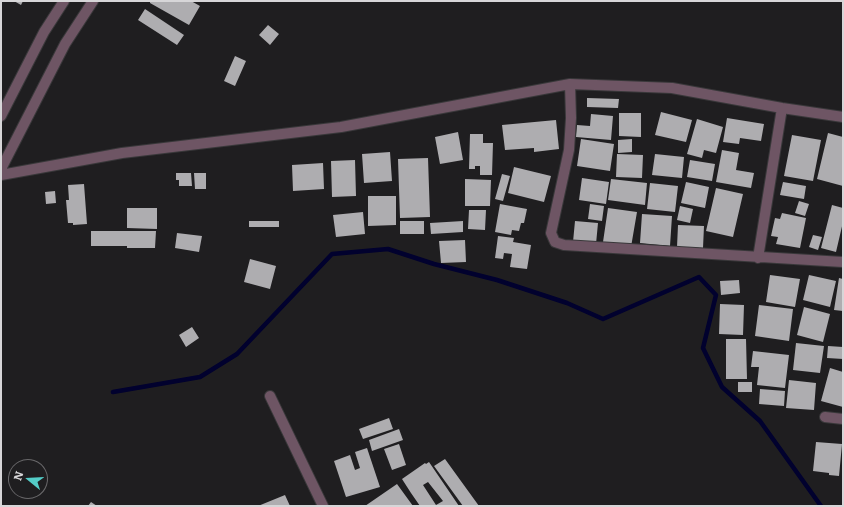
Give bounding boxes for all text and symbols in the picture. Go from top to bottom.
north arrow [8,459,48,499]
text: N [9,469,27,482]

